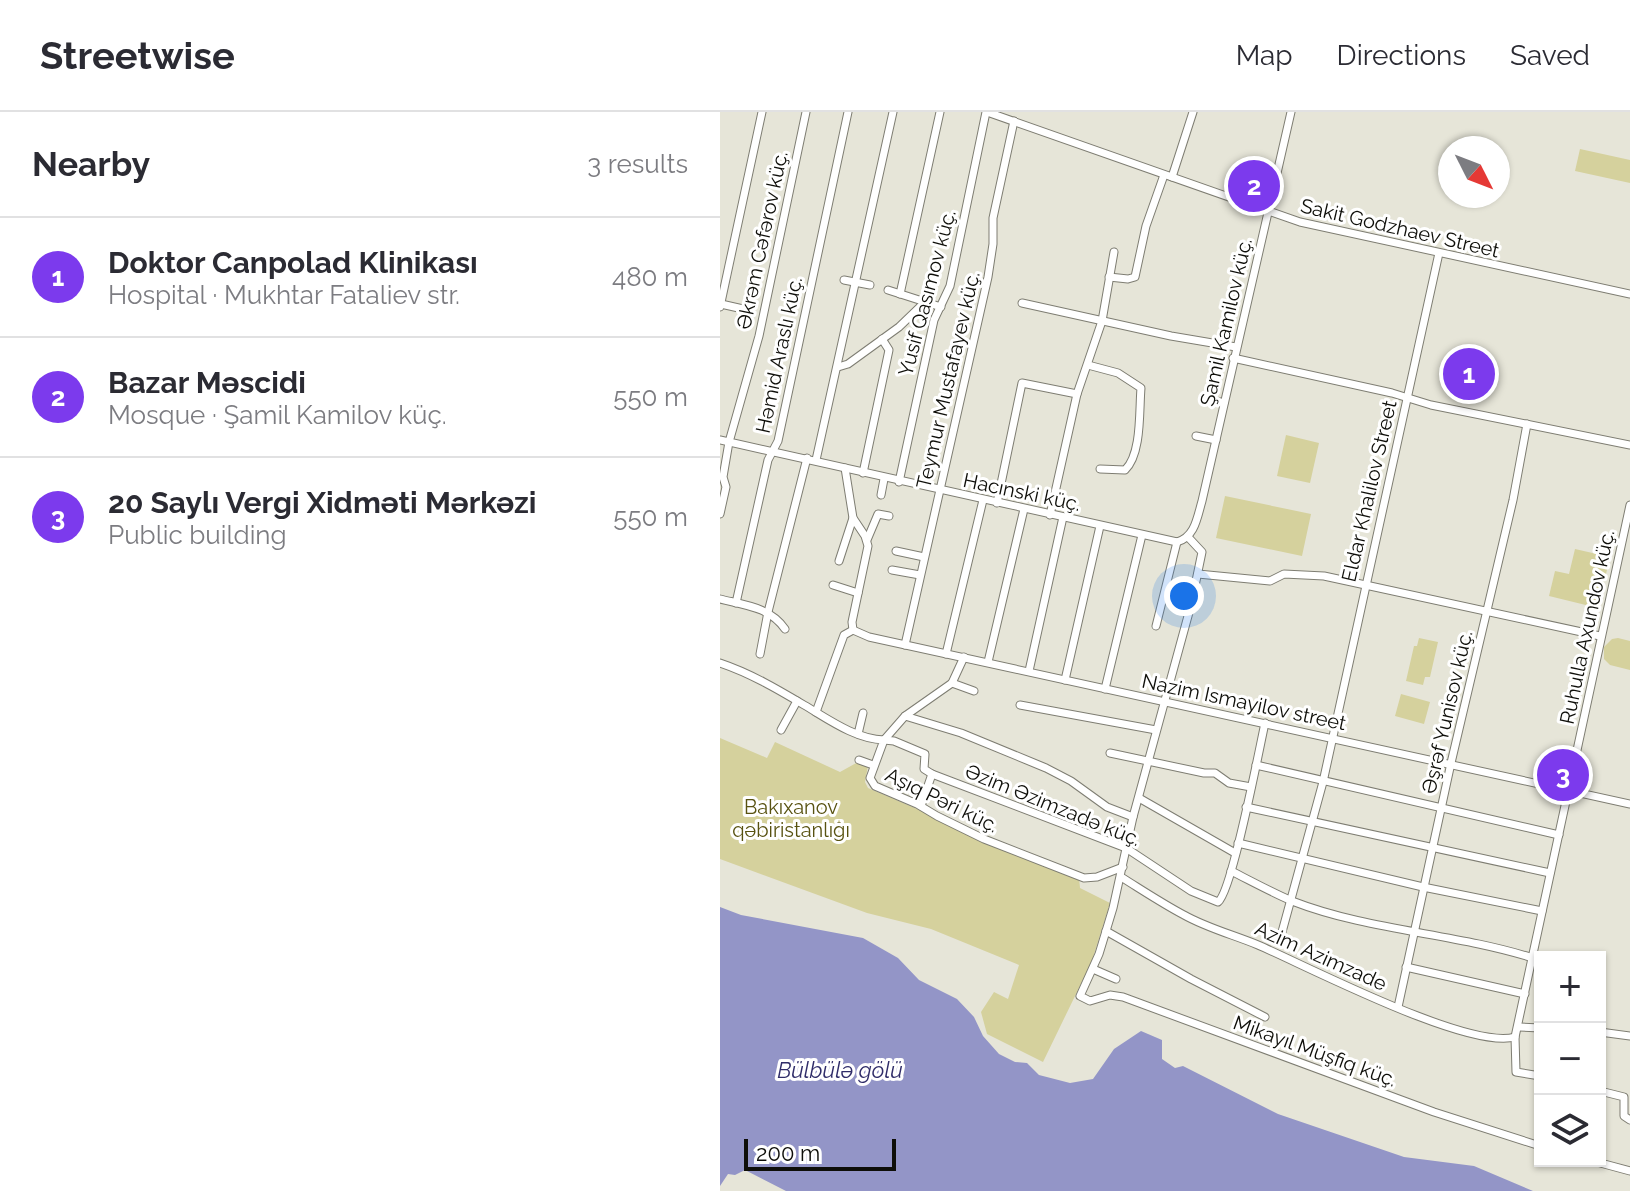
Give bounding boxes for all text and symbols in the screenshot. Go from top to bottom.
text: Streetwise [40,33,235,78]
text: Map [1236,39,1293,72]
text: Directions [1337,39,1466,72]
text: Saved [1510,39,1590,72]
north arrow [1438,136,1510,208]
text: Nearby [32,144,150,184]
text: 3 results [587,149,688,179]
street label: Əkrəm Cəfərov küç. [731,149,793,331]
pin: 2 [1228,156,1280,216]
street label: Sakit Godzhaev Street [1298,193,1502,263]
street label: Yusif Qasımov küç. [893,207,961,379]
street label: Şamil Kamilov küç. [1195,236,1257,408]
text: Doktor Canpolad Klinikası [108,245,478,280]
text: 1 [52,262,64,292]
text: 480 m [612,262,688,292]
street label: Teymur Mustafayev küç. [911,269,985,491]
street label: Həmid Araslı küç. [751,275,807,435]
text: Hospital · Mukhtar Fataliev str. [108,280,460,310]
pin: 1 [1443,344,1495,404]
text: Bazar Məscidi [108,365,306,400]
text: 2 [51,382,65,412]
text: 550 m [613,382,688,412]
street label: Eldar Khalilov Street [1336,398,1402,584]
text: Mosque · Şamil Kamilov küç. [108,400,447,430]
street label: Hacınski küç. [961,468,1083,516]
text: 20 Saylı Vergi Xidməti Mərkəzi [108,485,536,520]
text: 3 [51,502,65,532]
text: 550 m [613,502,688,532]
text: Public building [108,520,287,550]
street label: Ruhulla Axundov küç. [1555,528,1619,726]
your location [1164,576,1204,616]
street label: Əşrəf Yunisov küç. [1417,628,1477,796]
street label: Nazim Ismayilov street [1140,669,1348,735]
pin: 3 [1537,745,1589,805]
street label: Əzim Əzimzadə küç. [962,759,1144,851]
street label: Aşıq Pəri küç. [882,762,1002,838]
park label: Bakıxanov qəbiristanlığı [732,795,850,842]
street label: Azim Azimzade [1251,916,1391,996]
map controls [1534,951,1606,1167]
button: + [1534,951,1606,1023]
street label: Mikayıl Müşfiq küç. [1230,1010,1400,1092]
button: − [1534,1023,1606,1095]
water label: Bülbülə gölü [777,1057,903,1083]
button: layers [1534,1095,1606,1167]
scale bar [744,1135,896,1171]
text: 200 m [756,1140,820,1166]

